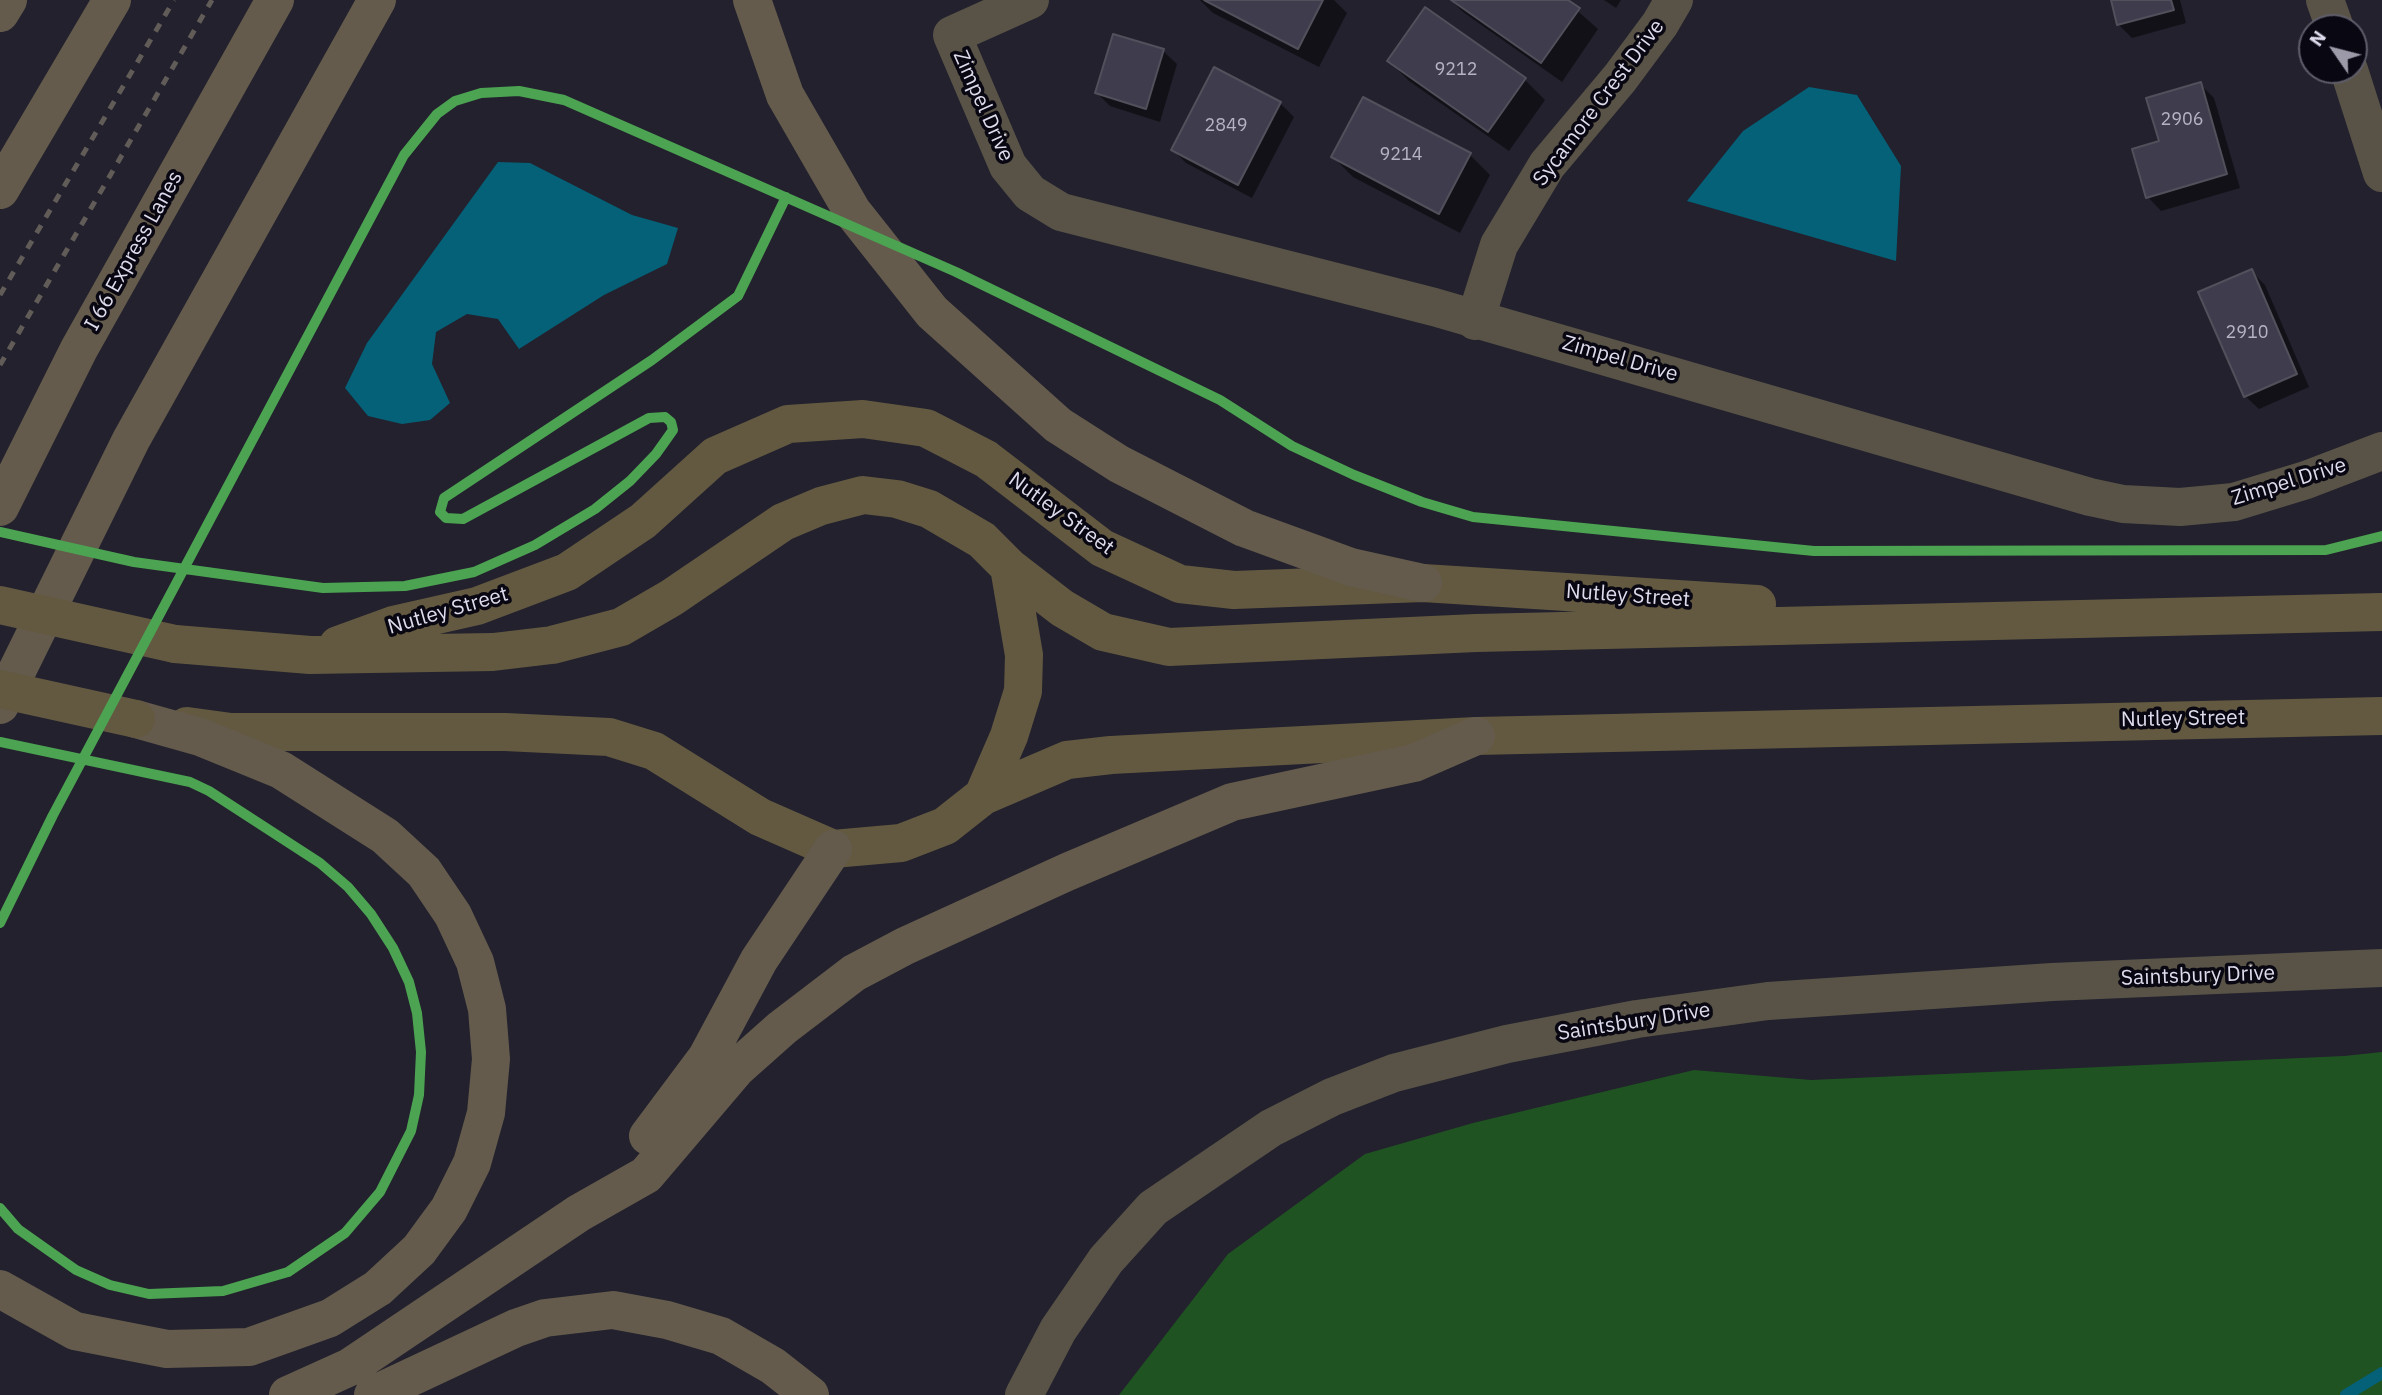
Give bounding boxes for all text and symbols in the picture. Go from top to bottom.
north arrow [2298,14,2368,84]
street label: Sycamore Crest Drive [1528,15,1670,191]
text: N [2304,26,2331,51]
street label: Zimpel Drive [947,47,1019,165]
house number: 9212 [1434,59,1478,81]
house number: 2906 [2160,109,2204,131]
house number: 2849 [1204,115,1248,137]
house number: 9214 [1379,144,1423,166]
street label: I 66 Express Lanes [80,167,188,335]
house number: 2910 [2225,322,2269,344]
street label: Zimpel Drive [1559,331,1681,387]
street label: Zimpel Drive [2228,453,2350,511]
street label: Nutley Street [1003,467,1119,561]
street label: Nutley Street [1565,579,1691,613]
street label: Nutley Street [385,582,511,640]
street label: Nutley Street [2121,705,2245,733]
street label: Saintsbury Drive [2120,961,2276,991]
street label: Saintsbury Drive [1556,997,1712,1047]

